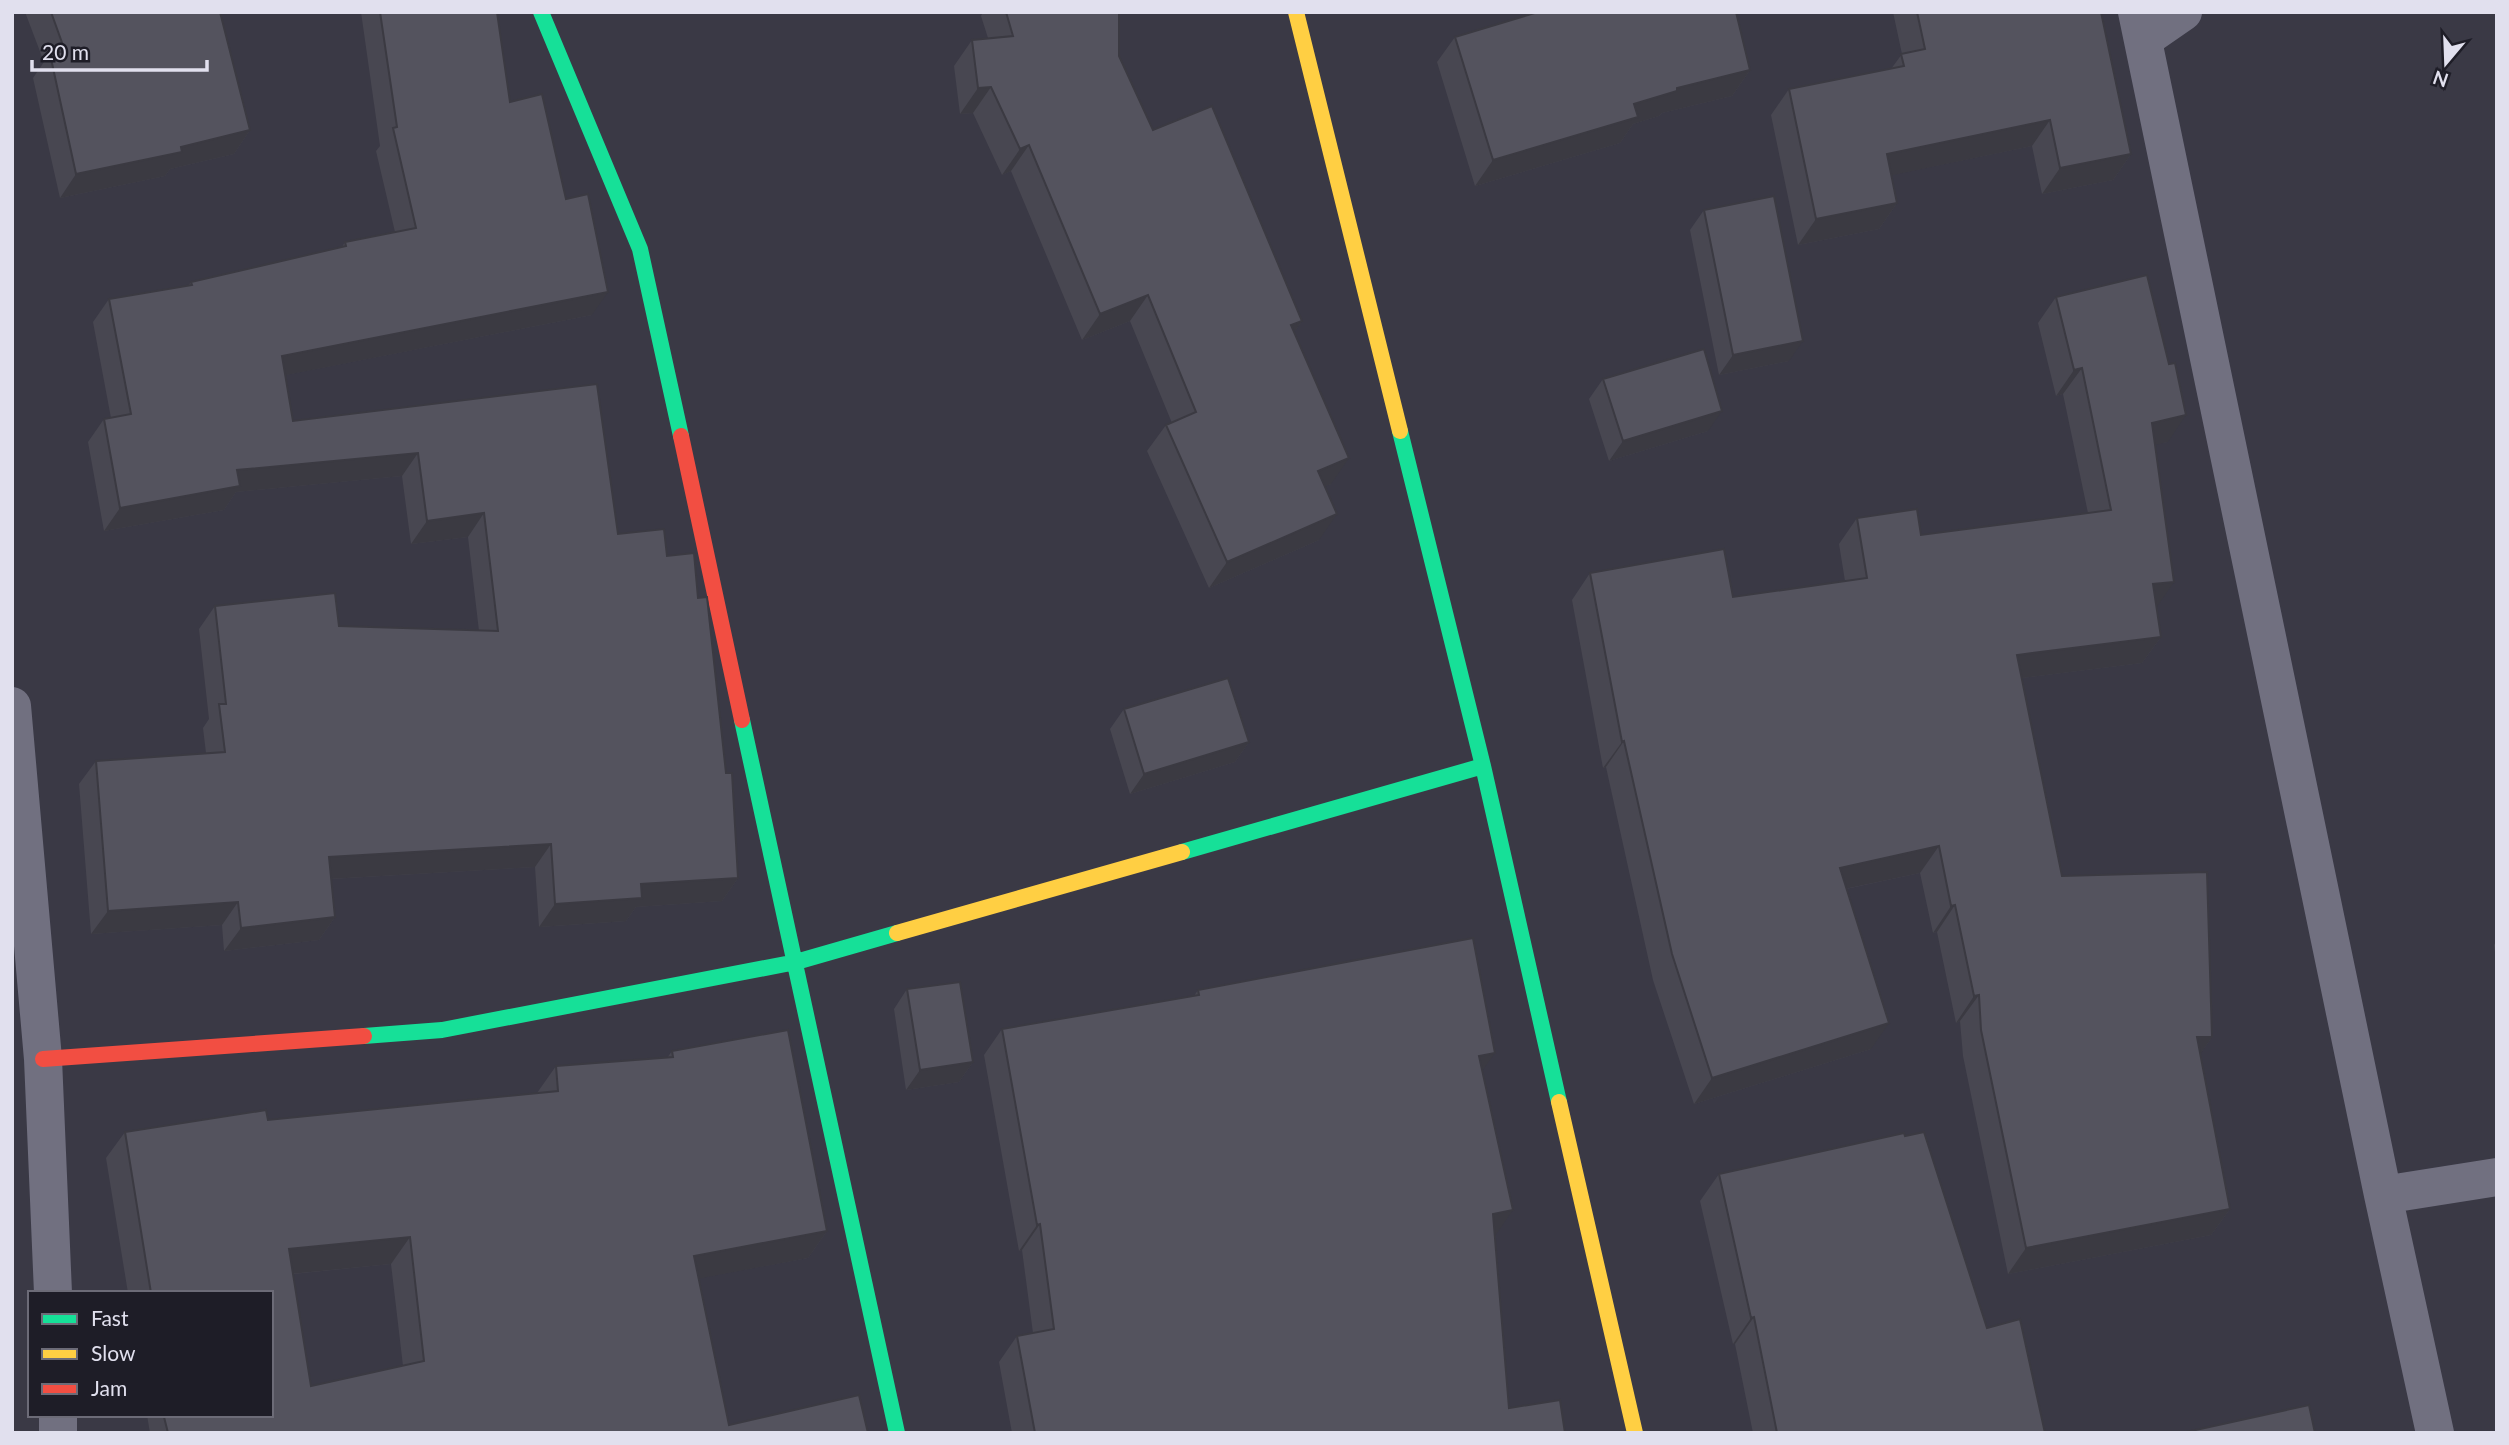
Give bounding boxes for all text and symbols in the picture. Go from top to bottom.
scale bar [32,28,206,72]
north arrow [2411,28,2481,98]
text: 20 m [42,39,89,64]
text: N [2430,66,2451,93]
legend [28,1291,273,1417]
text: Fast [91,1305,129,1330]
text: Slow [91,1340,136,1365]
text: Jam [91,1375,127,1400]

